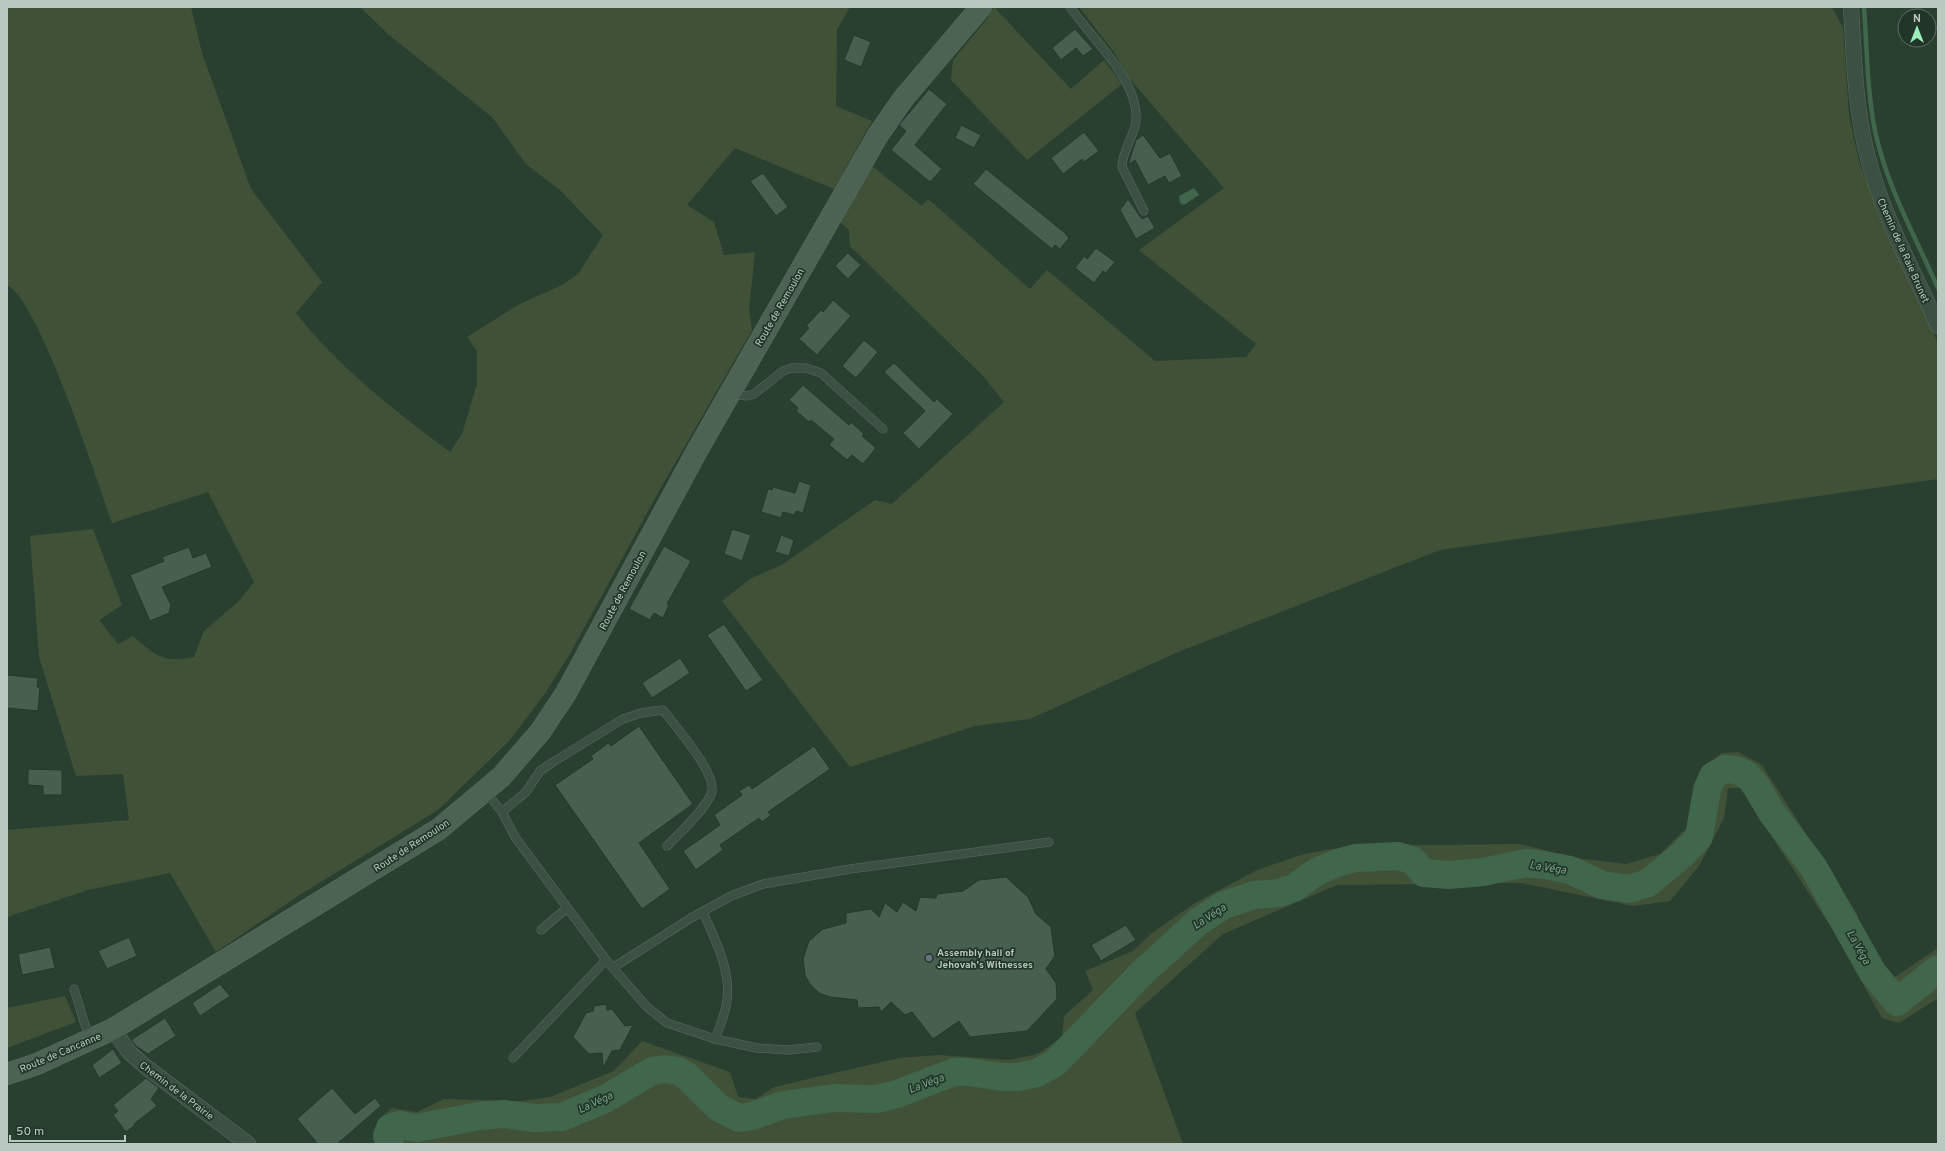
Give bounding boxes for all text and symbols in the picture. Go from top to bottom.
north arrow [1897,8,1937,48]
text: N [1913,12,1921,26]
street label: Chemin de la Raie Brunet [1874,196,1932,305]
street label: Route de Remoulon [753,266,808,349]
street label: Route de Remoulon [597,549,650,633]
street label: Route de Remoulon [371,817,452,876]
water label: La Véga [1528,858,1568,878]
water label: La Véga [1190,901,1229,933]
water label: La Véga [1843,928,1873,967]
place label: Assembly hall of Jehovah's Witnesses [937,947,1033,972]
marker: Assembly hall of Jehovah's Witnesses [924,953,934,963]
street label: Route de Cancanne [18,1030,103,1076]
street label: Chemin de la Prairie [136,1059,216,1123]
water label: La Véga [907,1071,946,1097]
water label: La Véga [576,1089,615,1117]
scale bar [10,1117,125,1143]
text: 50 m [16,1124,44,1140]

